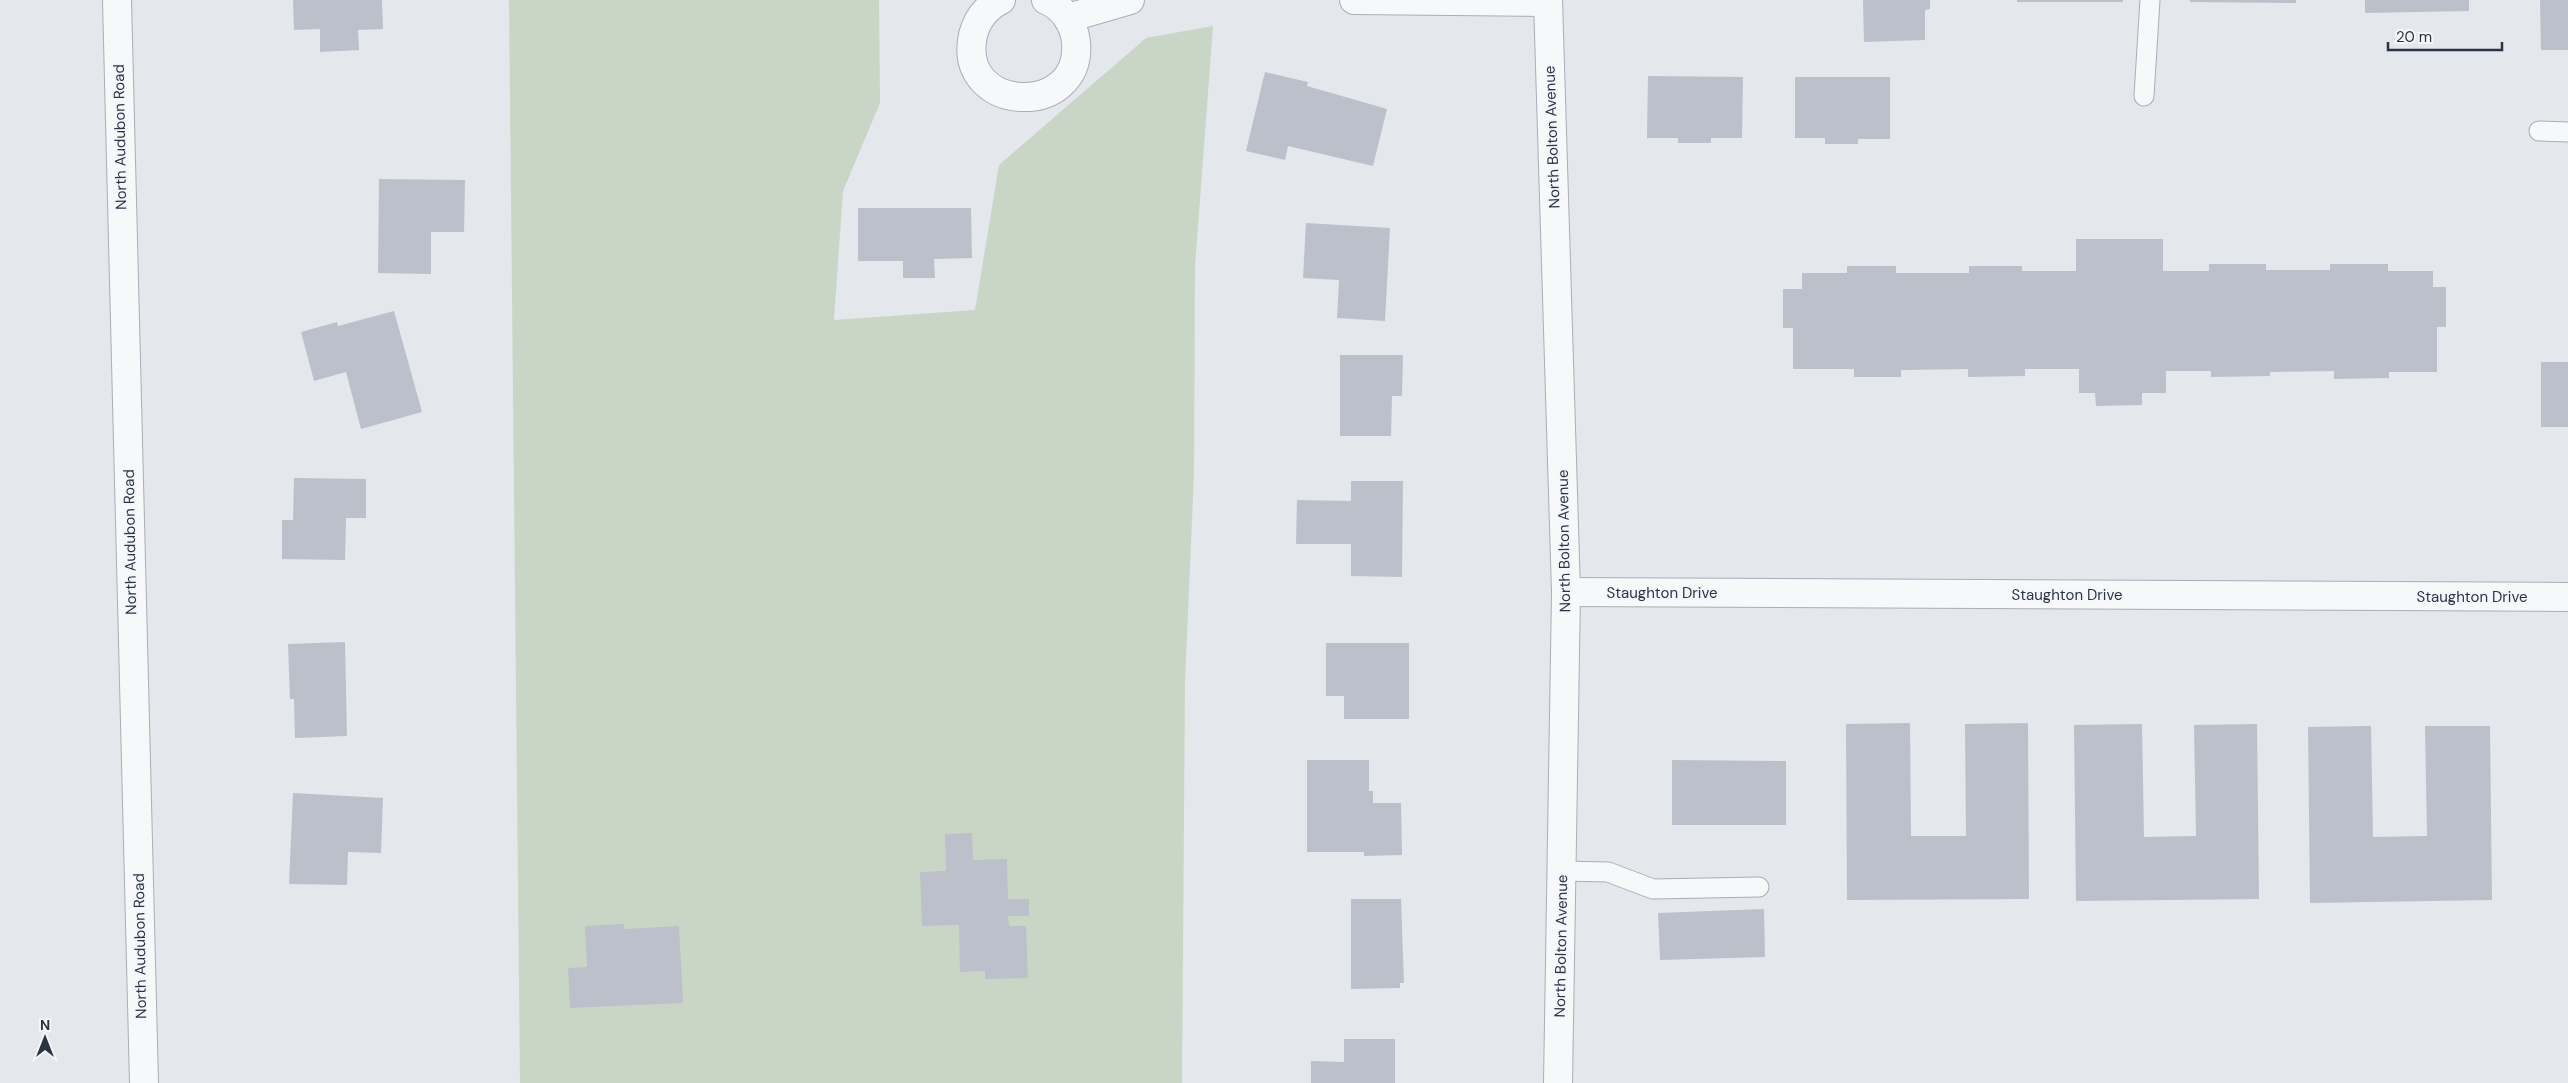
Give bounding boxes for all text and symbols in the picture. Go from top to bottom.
scale bar [2388,20,2502,52]
text: 20 m [2396,27,2432,47]
street label: North Audubon Road [109,64,131,210]
street label: North Bolton Avenue [1540,65,1564,209]
street label: North Audubon Road [119,469,141,615]
street label: North Bolton Avenue [1553,469,1575,613]
street label: Staughton Drive [1606,583,1718,603]
street label: Staughton Drive [2011,585,2123,605]
street label: Staughton Drive [2416,587,2528,607]
street label: North Audubon Road [129,873,151,1019]
street label: North Bolton Avenue [1550,874,1572,1018]
north arrow [20,1013,70,1063]
text: N [40,1016,50,1034]

